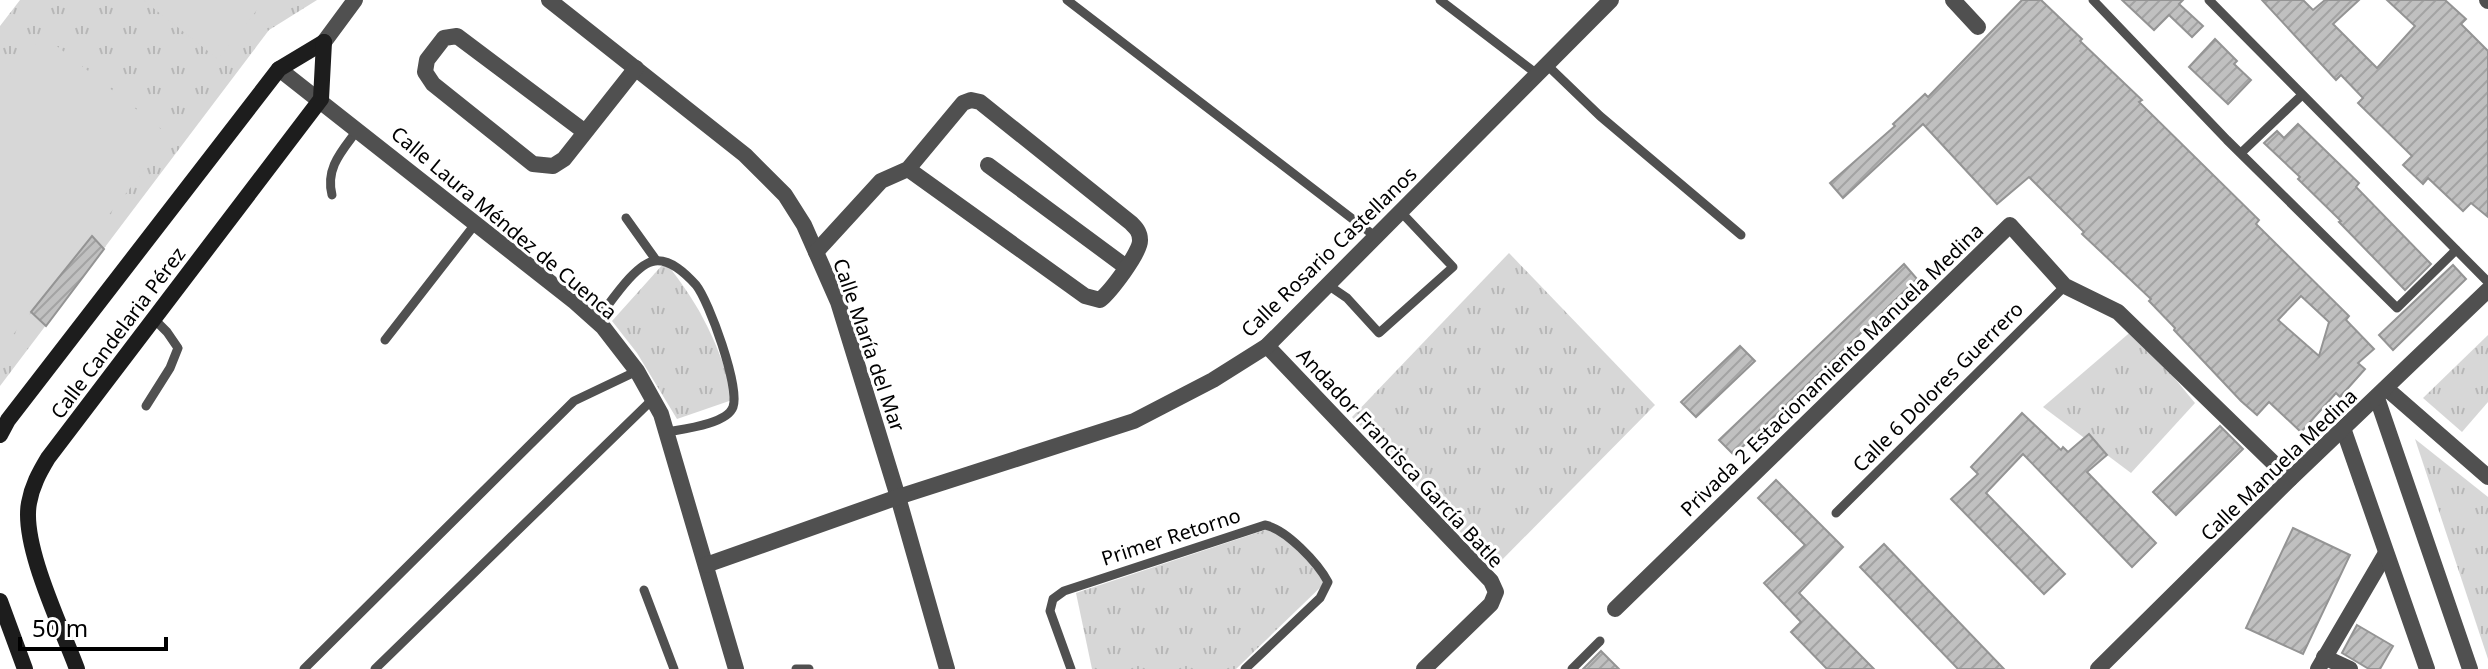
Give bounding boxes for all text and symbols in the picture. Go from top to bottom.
street label: Calle Laura Méndez de Cuenca [386,120,623,325]
street label: Calle Rosario Castellanos [1235,161,1422,343]
street label: Privada 2 Estacionamiento Manuela Medina [1674,217,1989,522]
street label: Calle Candelaria Pérez [44,241,191,424]
street label: Calle María del Mar [827,255,912,435]
street label: Calle 6 Dolores Guerrero [1847,296,2029,478]
street label: Andador Francisca García Batle [1291,342,1510,573]
street label: Calle Manuela Medina [2194,383,2363,547]
street label: Primer Retorno [1098,501,1244,572]
scale bar [20,601,166,651]
text: 50 m [32,611,88,644]

